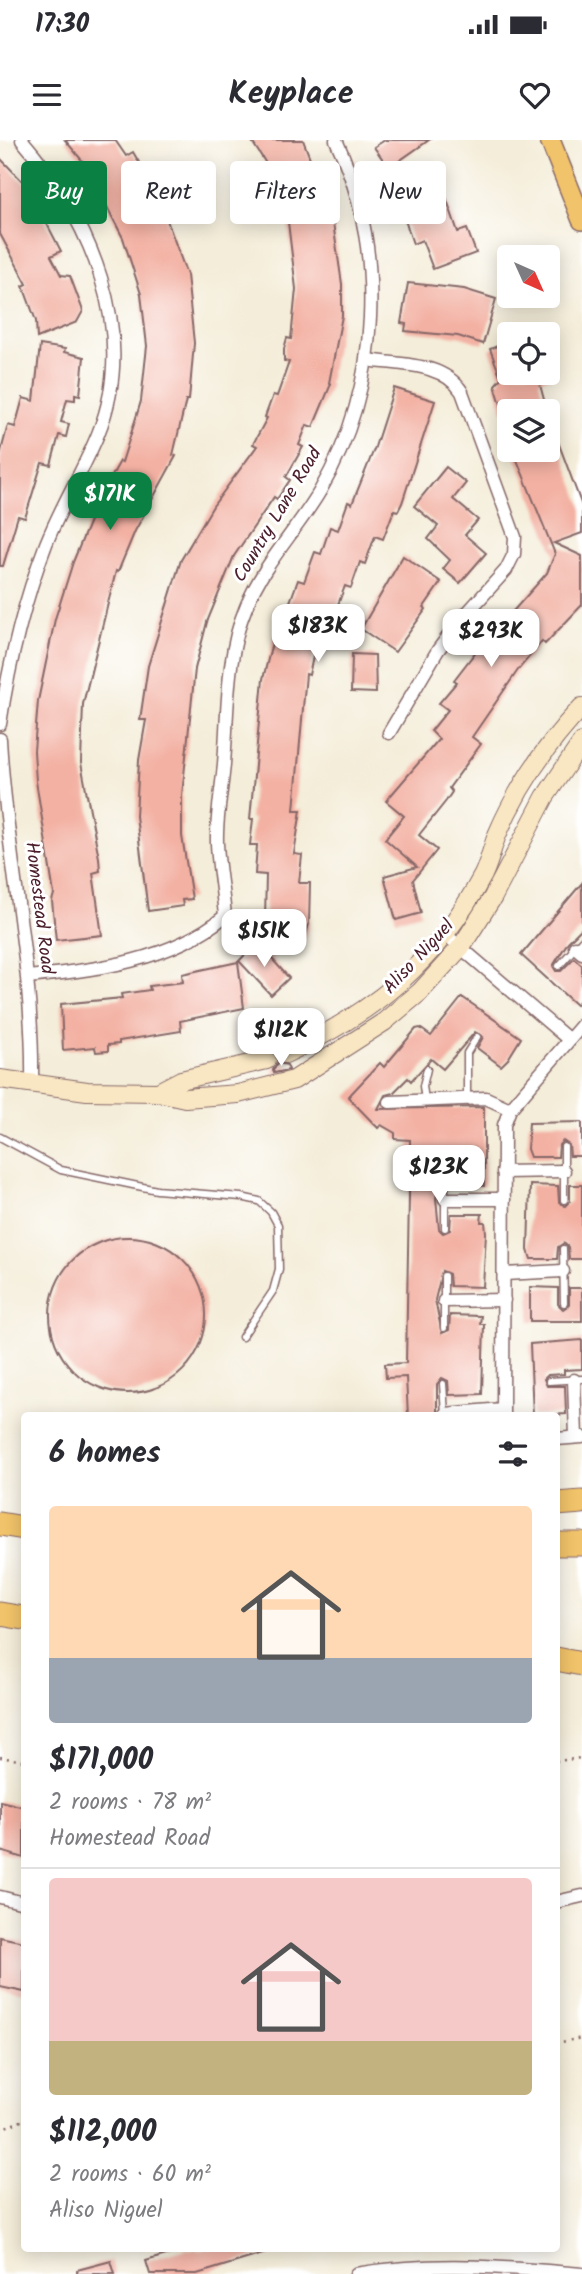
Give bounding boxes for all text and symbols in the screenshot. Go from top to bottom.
text: 17:30 [35,4,89,46]
text: Keyplace [229,69,353,120]
icon: menu [28,76,66,114]
icon: heart [516,76,554,114]
chip: Buy [21,161,107,224]
chip: Rent [121,161,216,224]
chip: Filters [230,161,340,224]
chip: New [354,161,446,224]
north arrow [497,245,560,308]
map controls [497,245,560,462]
button: locate [497,322,560,385]
button: layers [497,399,560,462]
street label: Country Lane Road [226,441,331,588]
pin: $171K [61,472,159,532]
text: $171K [84,477,136,513]
pin: $183K [269,604,367,664]
text: $183K [288,609,348,645]
pin: $293K [442,610,540,669]
text: $293K [458,614,524,650]
street label: Homestead Road [16,840,62,976]
pin: $151K [215,910,313,969]
street label: Aliso Niguel [376,912,462,1002]
text: $151K [238,914,291,950]
pin: $112K [232,1009,330,1068]
text: $112K [254,1013,308,1049]
pin: $123K [390,1146,488,1205]
text: $123K [409,1150,469,1186]
text: 6 homes [49,1430,161,1478]
icon: filters [494,1435,532,1473]
icon: home [228,1552,354,1678]
text: $171,000 [49,1737,153,1785]
text: 2 rooms · 78 m² [49,1785,211,1821]
text: Homestead Road [49,1821,210,1857]
icon: home [228,1924,354,2050]
text: $112,000 [49,2109,156,2157]
text: 2 rooms · 60 m² [49,2157,211,2193]
text: Aliso Niguel [49,2193,163,2229]

